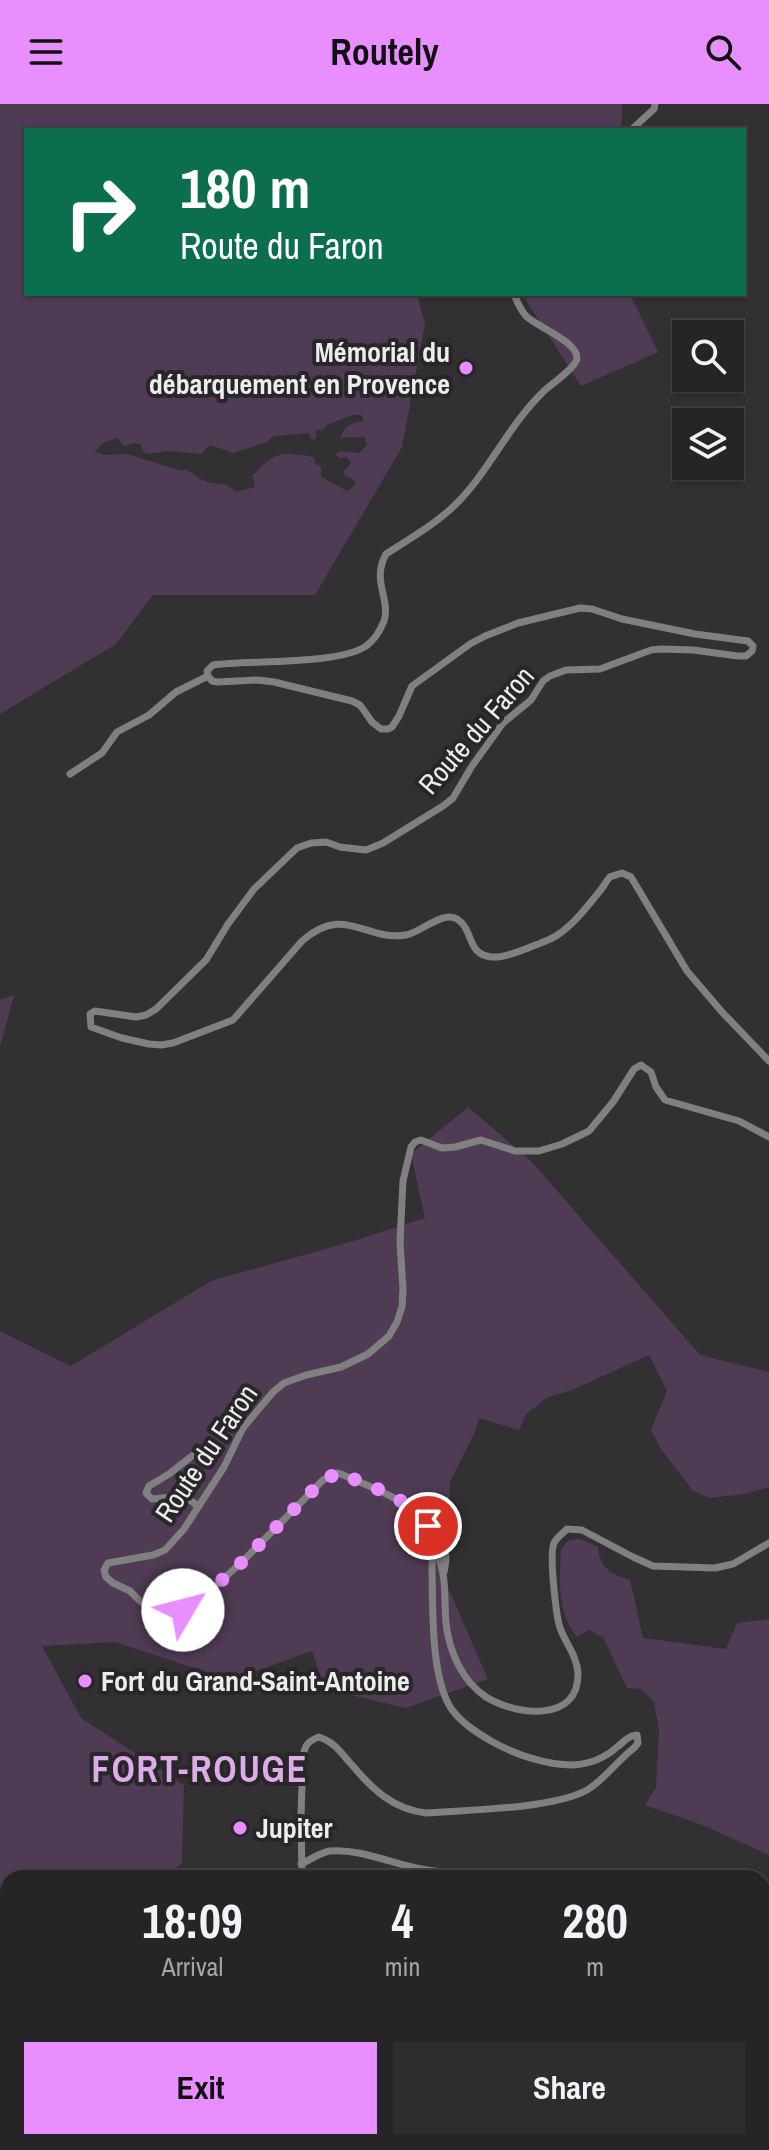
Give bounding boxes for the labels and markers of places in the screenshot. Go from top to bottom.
place label: Mémorial du débarquement en Provence [149,333,450,403]
marker: Mémorial du débarquement en Provence [457,359,475,377]
pin [394,1492,462,1560]
place label: Fort du Grand-Saint-Antoine [101,1662,410,1700]
marker: Fort du Grand-Saint-Antoine [76,1672,94,1690]
place label: Jupiter [256,1809,333,1847]
marker: Jupiter [231,1819,249,1837]

